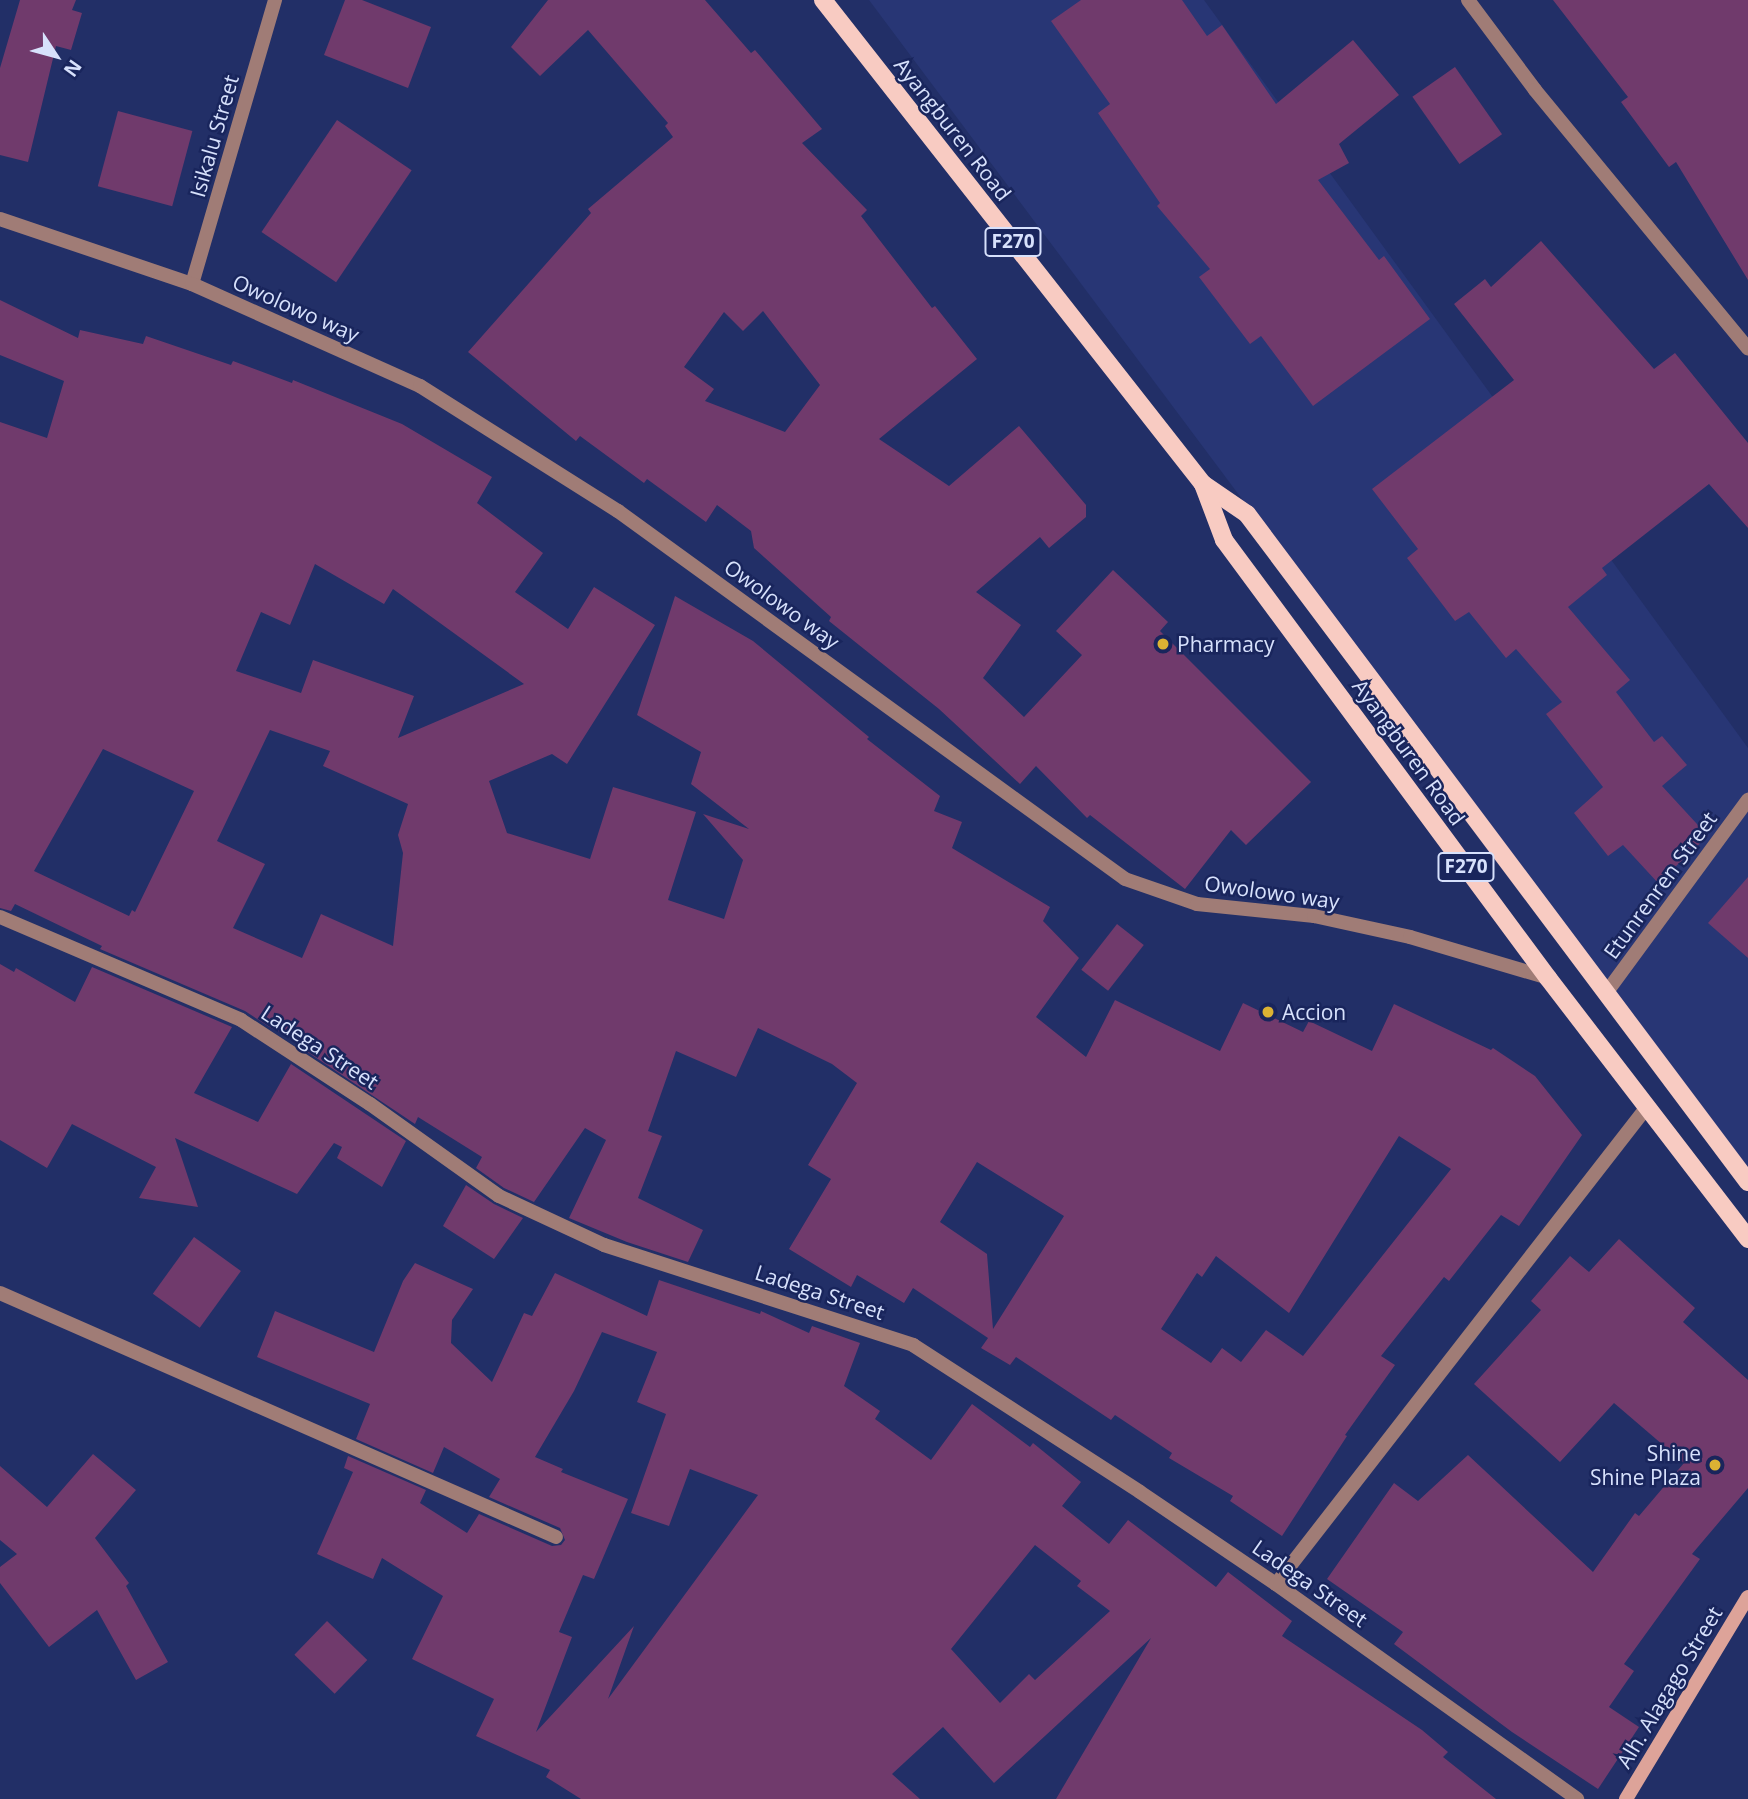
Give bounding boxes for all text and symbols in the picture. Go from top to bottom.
north arrow [21,21,91,91]
street label: Ayangburen Road [889,53,1017,205]
text: N [58,54,88,82]
street label: Isikalu Street [185,72,243,200]
road number: F270 [983,226,1043,258]
street label: Owolowo way [229,269,363,347]
street label: Owolowo way [720,554,844,654]
place label: Pharmacy [1177,631,1274,657]
marker: Pharmacy [1155,636,1171,652]
street label: Ayangburen Road [1348,674,1470,830]
street label: Etunrenren Street [1598,807,1722,963]
road number: F270 [1436,852,1496,882]
street label: Owolowo way [1203,870,1341,914]
place label: Accion [1282,999,1346,1025]
street label: Ladega Street [257,1000,383,1094]
marker: Accion [1260,1004,1276,1020]
street label: Ladega Street [752,1259,888,1325]
place label: Shine Shine Plaza [1590,1440,1701,1490]
marker: Shine Shine Plaza [1707,1457,1723,1473]
street label: Ladega Street [1248,1534,1372,1632]
street label: Alh. Alagago Street [1611,1602,1727,1772]

